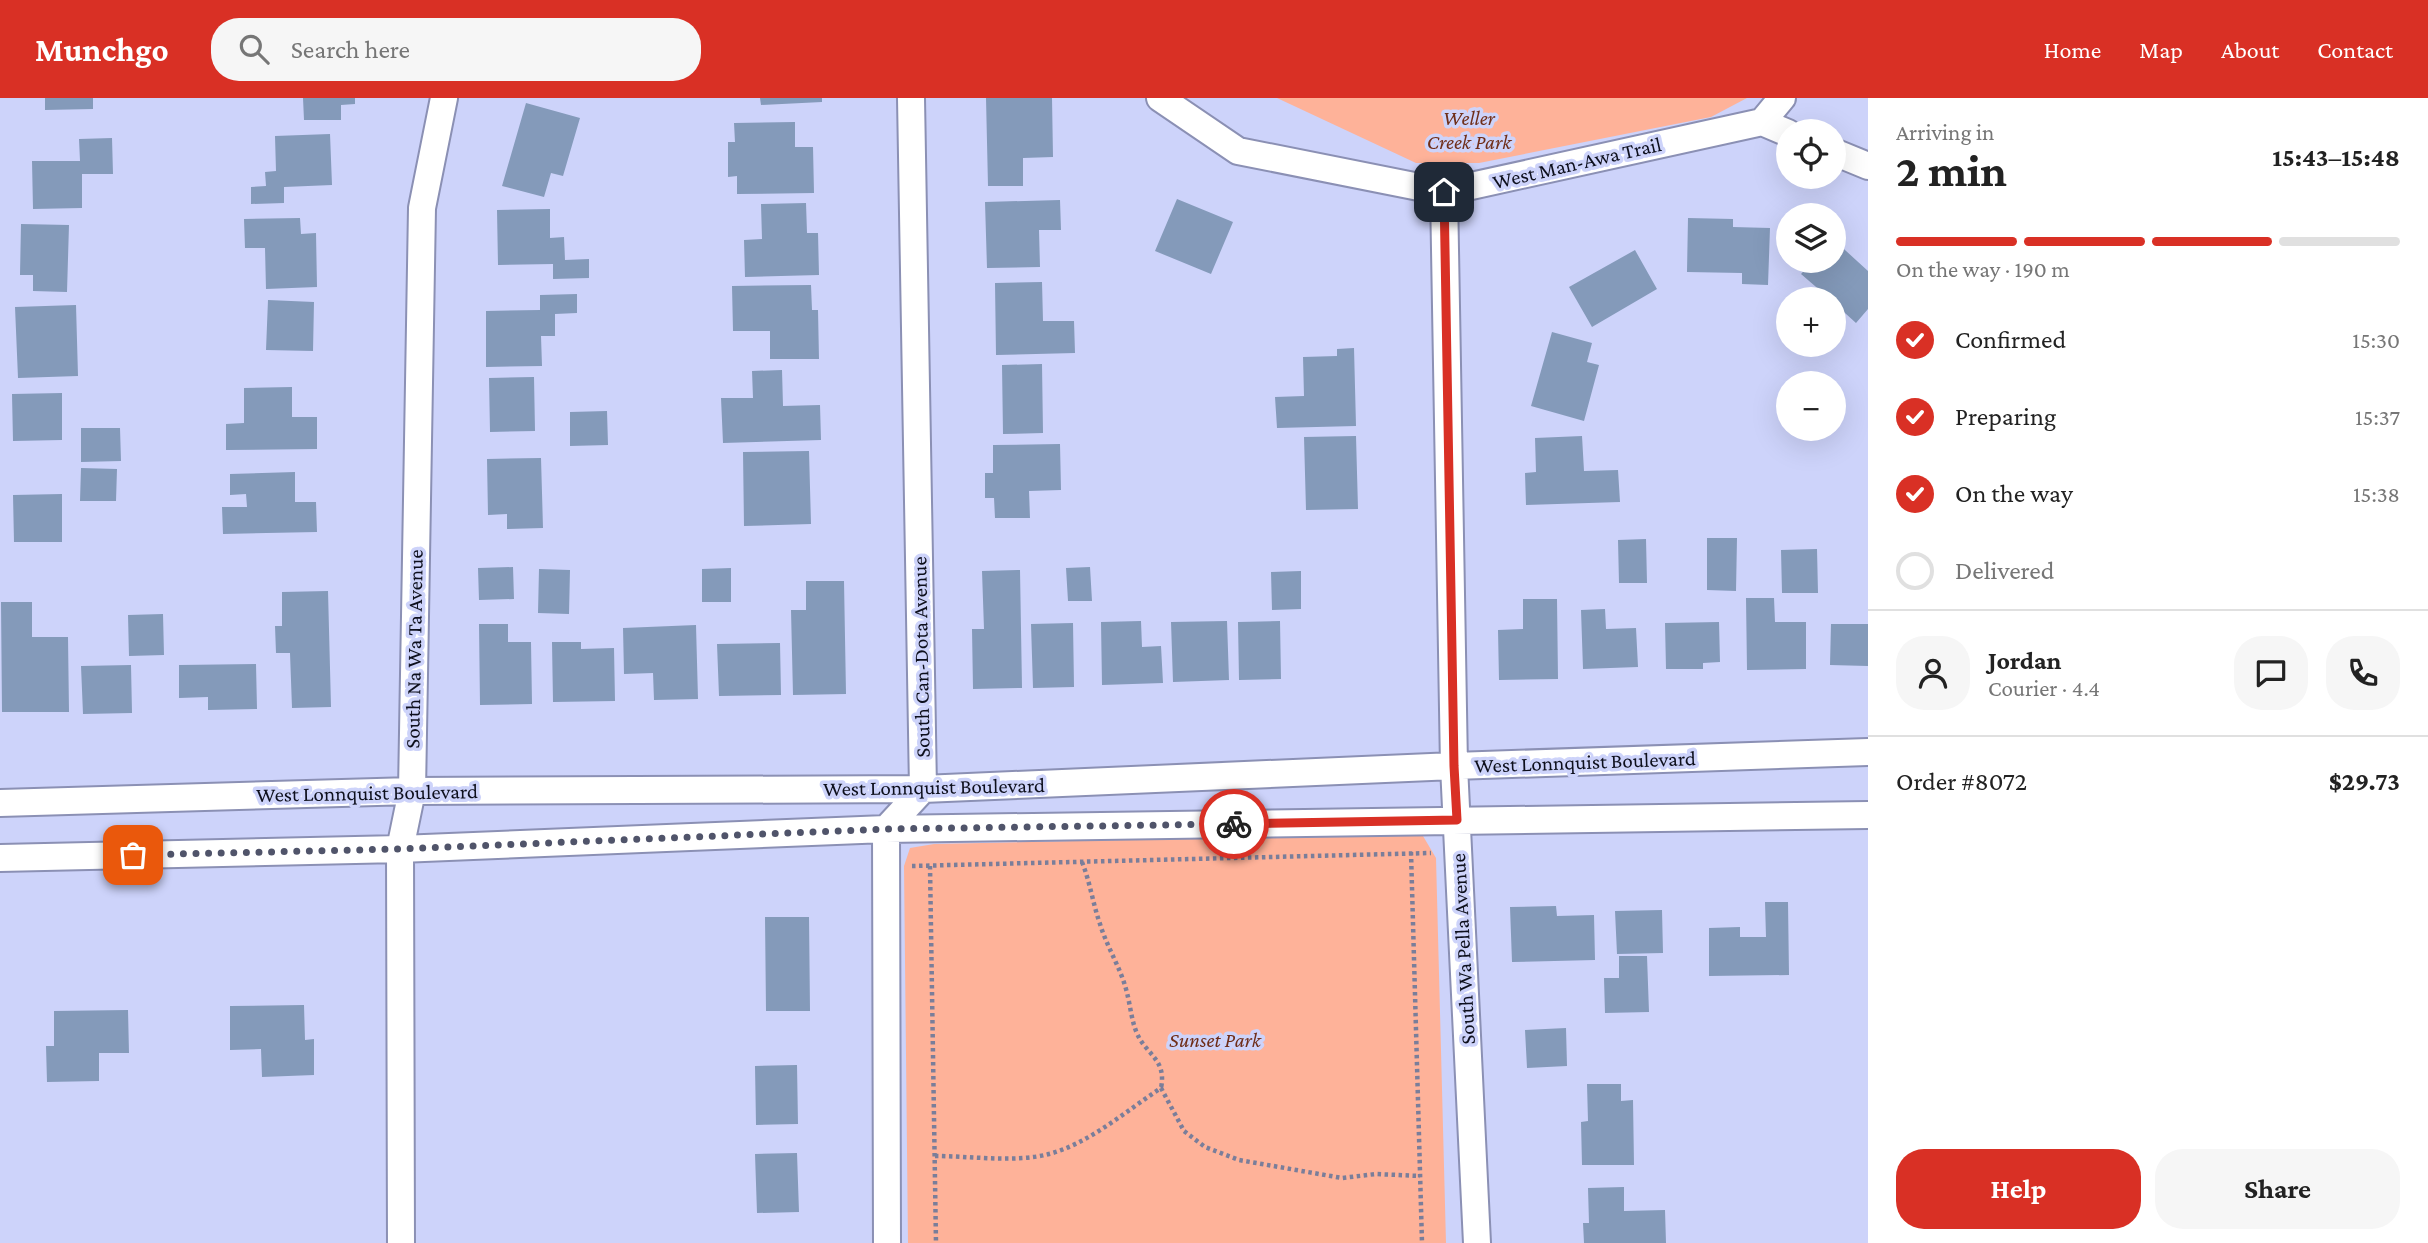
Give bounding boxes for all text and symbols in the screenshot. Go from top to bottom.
search box [211,18,701,81]
icon: search [235,30,273,68]
text: Munchgo [35,31,169,68]
text: Search here [291,35,410,64]
text: Home [2044,36,2101,63]
text: Map [2139,36,2183,63]
text: About [2221,36,2279,63]
text: Contact [2317,36,2393,63]
park label: Weller Creek Park [1427,106,1512,154]
map controls [1776,119,1846,441]
button: locate [1776,119,1846,189]
text: Arriving in [1896,119,1994,145]
street label: West Man-Awa Trail [1490,132,1664,194]
text: 15:43–15:48 [2272,143,2400,172]
text: 2 min [1896,145,2007,196]
pin [1414,162,1474,222]
icon: home [1425,173,1463,211]
button: layers [1776,203,1846,273]
text: On the way · 190 m [1896,256,2070,282]
button: + [1776,287,1846,357]
icon: check [1896,321,1934,359]
text: Confirmed [1955,325,2066,354]
text: 15:30 [2352,327,2400,353]
button: − [1776,371,1846,441]
icon: check [1896,398,1934,436]
text: Preparing [1955,402,2056,431]
text: 15:37 [2355,404,2400,430]
icon: check [1896,475,1934,513]
text: On the way [1955,479,2073,508]
text: 15:38 [2353,481,2400,507]
street label: South Na Wa Ta Avenue [400,549,428,749]
street label: South Can-Dota Avenue [907,556,935,758]
text: Delivered [1955,556,2054,585]
button: person [1896,636,1970,710]
button: chat [2234,636,2308,710]
button: phone [2326,636,2400,710]
text: Jordan [1988,646,2062,675]
text: Courier · 4.4 [1988,675,2100,701]
street label: West Lonnquist Boulevard [1474,746,1696,778]
text: Order #8072 [1896,767,2027,796]
text: $29.73 [2329,767,2400,796]
street label: West Lonnquist Boulevard [823,773,1045,801]
street label: West Lonnquist Boulevard [256,779,478,807]
courier [1199,789,1269,859]
icon: bike [1215,805,1253,843]
pin [103,825,163,885]
icon: bag [114,836,152,874]
street label: South Wa Pella Avenue [1446,853,1480,1045]
park label: Sunset Park [1169,1028,1262,1052]
button: Help [1896,1149,2141,1229]
button: Share [2155,1149,2400,1229]

